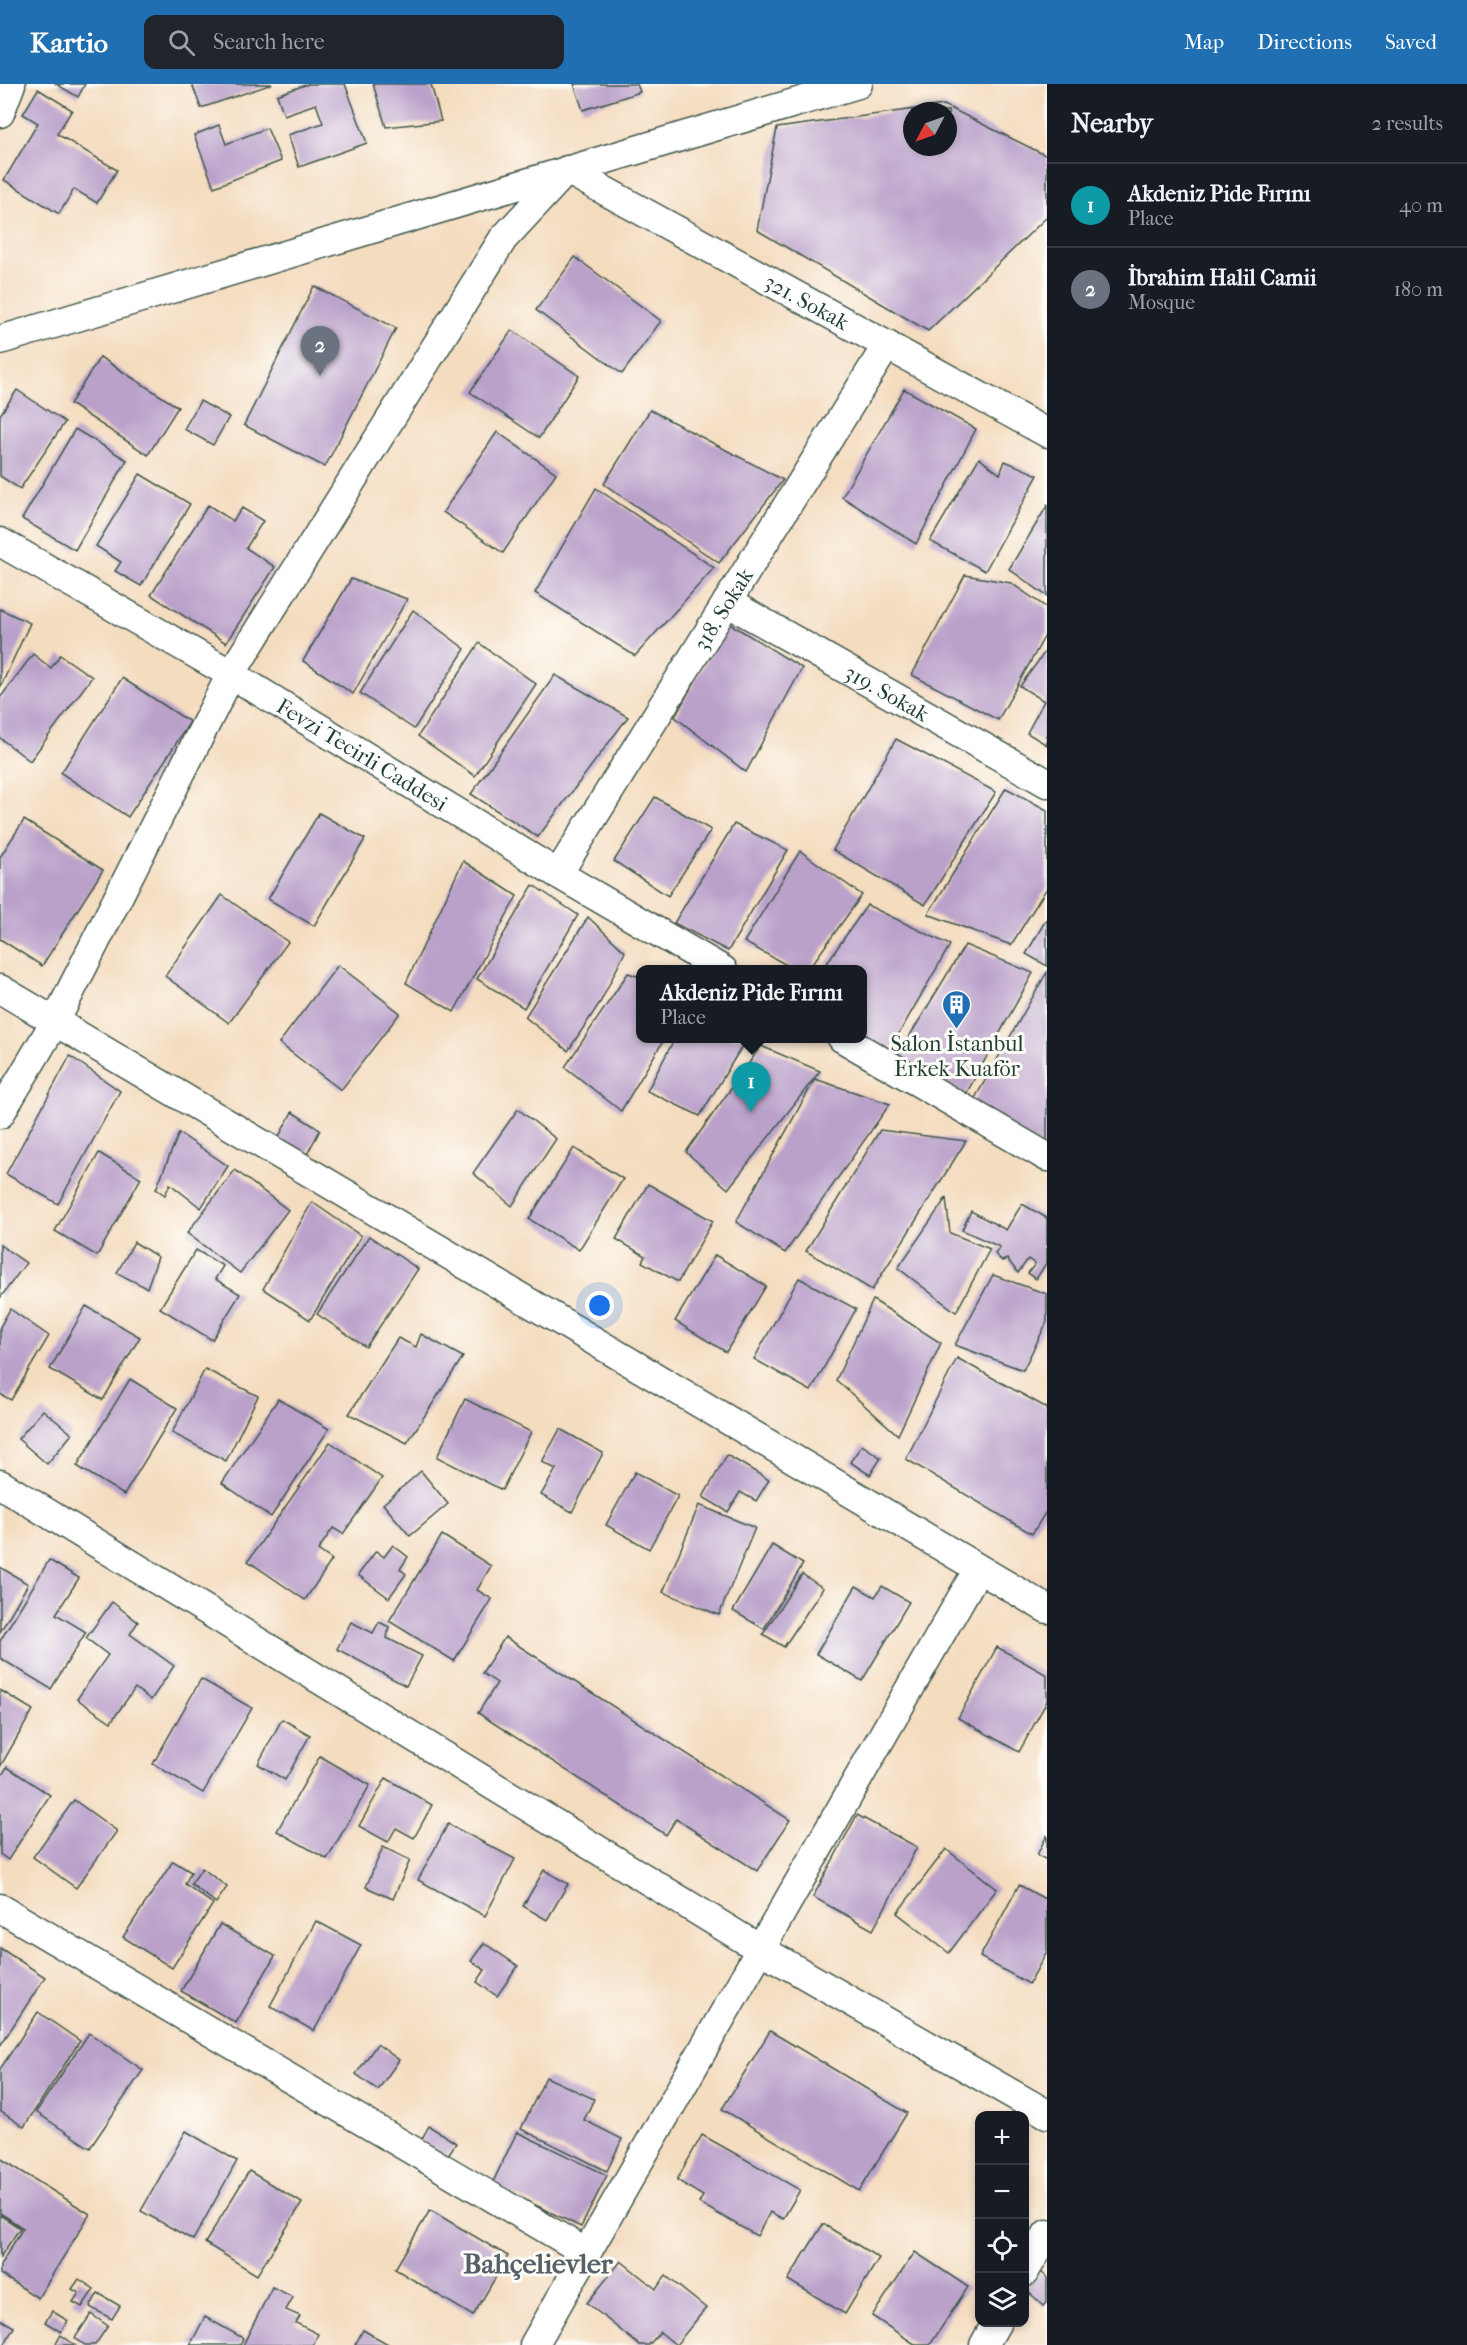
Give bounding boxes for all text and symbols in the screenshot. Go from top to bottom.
search box [144,15,564,69]
text: Kartio [30,26,108,59]
icon: search [165,26,198,59]
text: Search here [213,29,325,55]
text: Map [1184,30,1224,54]
text: Directions [1257,30,1352,54]
text: Saved [1385,30,1437,54]
north arrow [903,102,957,156]
text: Nearby [1071,108,1153,139]
text: 2 results [1372,112,1443,135]
text: Akdeniz Pide Fırını [1128,181,1310,207]
text: 1 [1087,194,1094,217]
text: 40 m [1399,194,1443,217]
text: Place [1128,207,1174,230]
text: İbrahim Halil Camii [1128,265,1317,291]
street label: 321. Sokak [760,269,854,336]
text: 2 [1085,278,1096,301]
text: 180 m [1394,278,1443,301]
text: Mosque [1128,291,1195,314]
pin: 2 [300,326,340,376]
street label: 318. Sokak [688,563,759,656]
street label: 319. Sokak [840,659,934,728]
street label: Fevzi Tecirli Caddesi [272,693,452,818]
popup [636,965,867,1043]
text: Akdeniz Pide Fırını [660,980,843,1006]
building icon: Salon İstanbul Erkek Kuaför [941,988,973,1030]
text: Place [660,1006,706,1029]
place label: Salon İstanbul Erkek Kuaför [890,1030,1024,1082]
pin: 1 [732,1062,771,1112]
your location [585,1291,614,1320]
map controls [975,2111,1029,2327]
button: + [975,2111,1029,2165]
button: − [975,2165,1029,2219]
button: locate [975,2219,1029,2273]
district label: Bahçelievler [463,2247,614,2281]
button: layers [975,2273,1029,2327]

